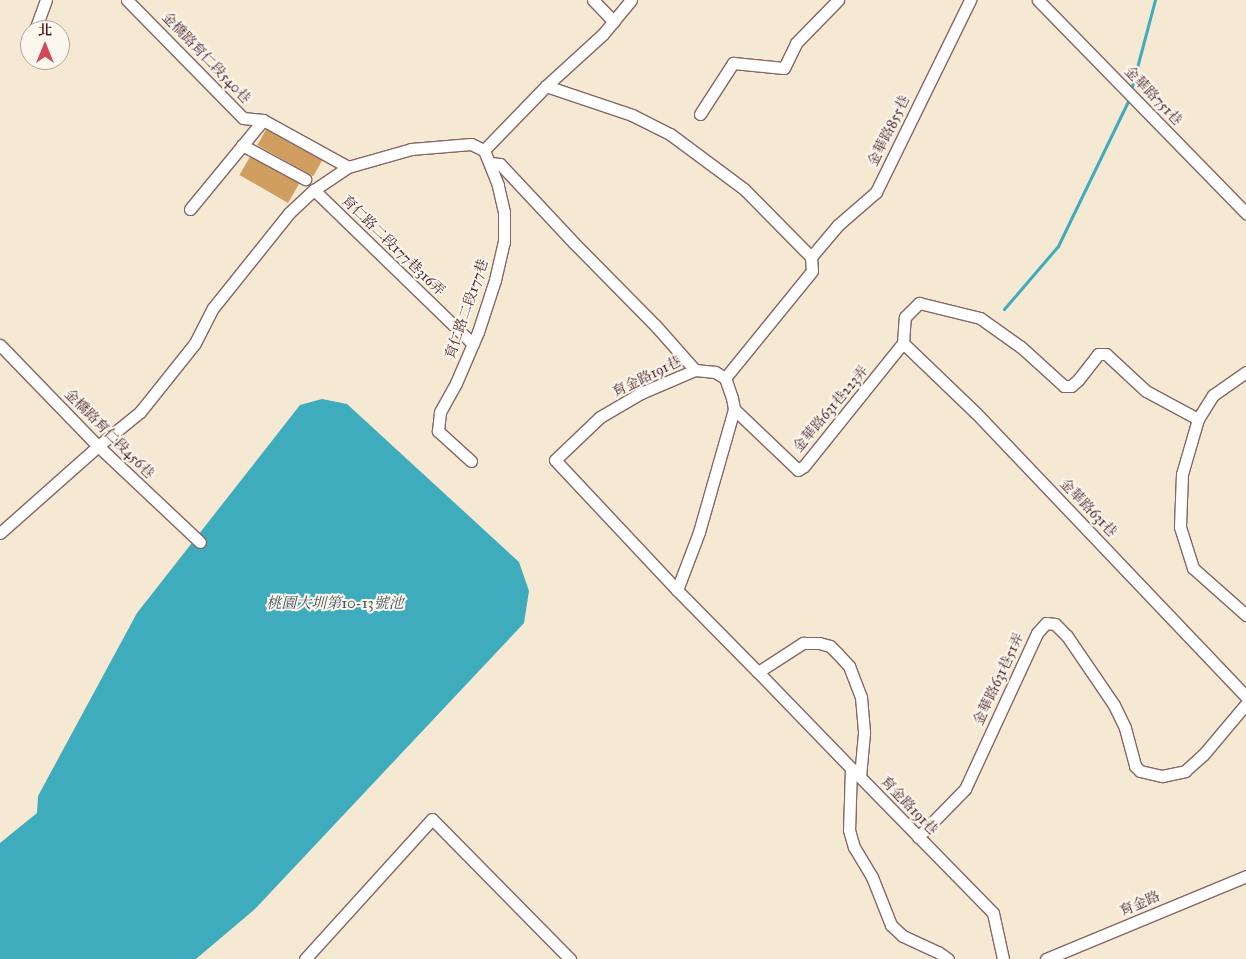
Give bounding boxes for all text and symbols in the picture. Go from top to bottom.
street label: 金橋路育仁段540巷 [158,9,254,107]
north arrow [20,20,70,70]
text: 北 [38,22,52,39]
street label: 金華路751巷 [1121,63,1185,129]
street label: 金華路855巷 [865,93,913,169]
street label: 育仁路二段177巷316弄 [338,192,448,300]
street label: 育仁路二段177巷 [442,257,492,361]
street label: 育金路191巷 [610,353,684,401]
street label: 金華路631巷223弄 [790,362,872,456]
street label: 金橋路育仁段456巷 [61,386,157,482]
street label: 金華路631巷 [1056,475,1120,541]
water label: 桃園大圳第10-13號池 [266,595,404,613]
street label: 金華路631巷51弄 [970,630,1028,728]
street label: 育金路191巷 [877,773,941,839]
street label: 育金路 [1117,888,1163,920]

